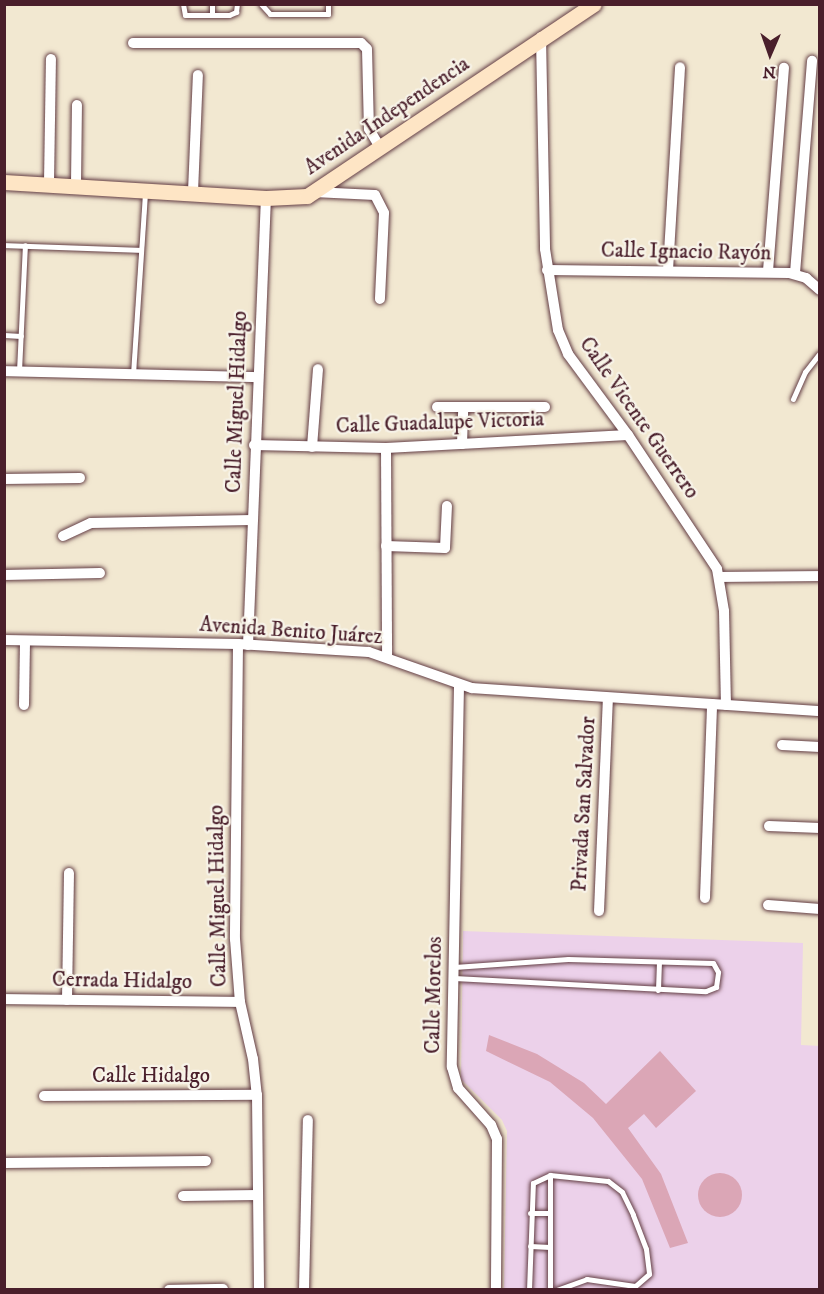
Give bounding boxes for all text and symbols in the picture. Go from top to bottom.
north arrow [740,24,800,84]
street label: Avenida Independencia [300,51,474,181]
text: N [762,62,776,82]
street label: Calle Ignacio Rayón [601,238,771,266]
street label: Calle Miguel Hidalgo [221,310,253,494]
street label: Calle Vicente Guerrero [574,332,704,504]
street label: Calle Guadalupe Victoria [335,407,545,439]
street label: Avenida Benito Juárez [199,612,383,650]
street label: Privada San Salvador [567,716,601,892]
street label: Calle Miguel Hidalgo [204,805,232,987]
street label: Calle Morelos [420,936,448,1054]
street label: Cerrada Hidalgo [52,967,192,995]
street label: Calle Hidalgo [92,1063,210,1089]

